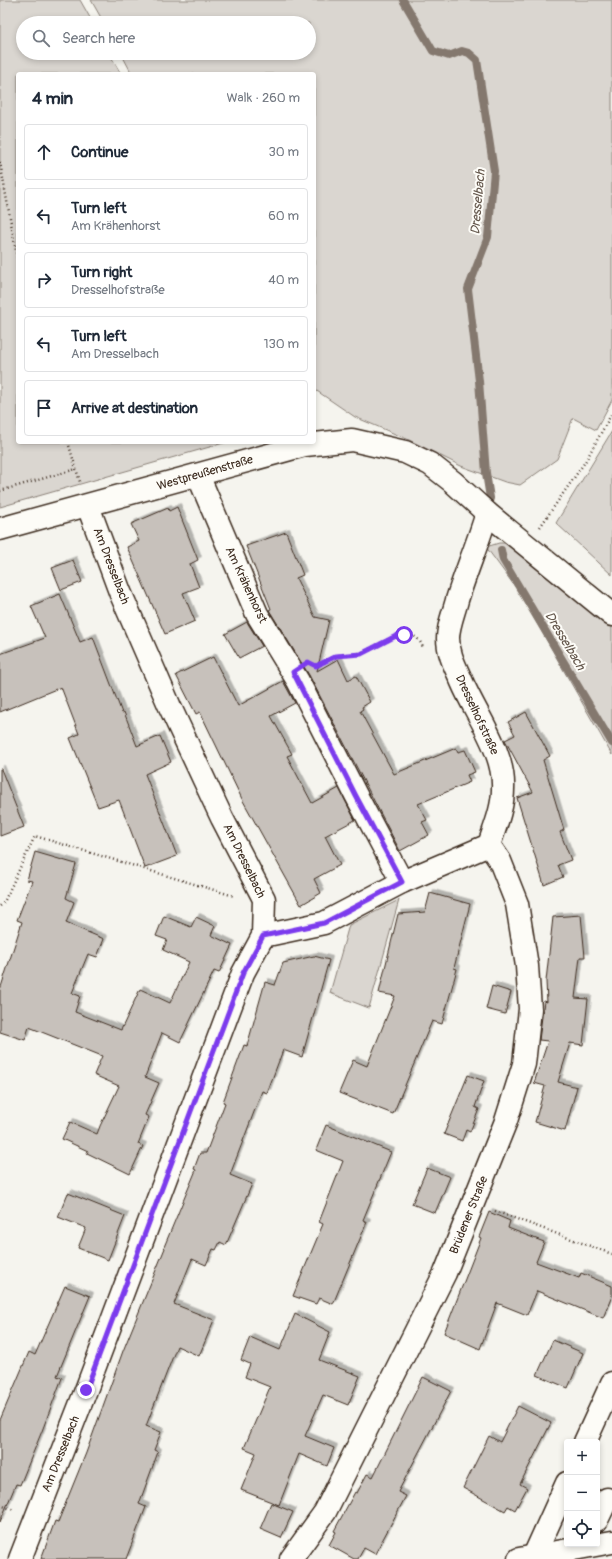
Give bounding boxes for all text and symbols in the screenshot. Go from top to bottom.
search box [16,16,316,60]
icon: search [30,27,52,49]
text: Search here [62,29,135,48]
text: 4 min [32,88,73,109]
text: Walk · 260 m [226,90,300,106]
icon: ahead [33,141,55,163]
text: Continue [71,143,129,162]
text: 30 m [269,144,299,160]
water label: Dresselbach [467,168,489,235]
text: Turn left [71,199,127,218]
icon: left [33,205,55,227]
text: 60 m [268,208,299,224]
text: Am Krähenhorst [71,218,161,234]
text: Turn right [71,263,132,282]
icon: right [33,269,55,291]
text: 40 m [268,272,299,288]
text: Dresselhofstraße [71,282,165,298]
text: Turn left [71,327,127,346]
icon: left [33,333,55,355]
text: 130 m [263,336,299,352]
text: Am Dresselbach [71,346,159,362]
icon: arrive [33,397,55,419]
text: Arrive at destination [71,399,198,418]
street label: Westpreußenstraße [155,452,255,494]
street label: Am Dresselbach [89,526,133,607]
street label: Am Krähenhorst [222,544,270,626]
water label: Dresselbach [541,609,589,674]
route start [395,626,413,644]
street label: Dresselhofstraße [452,673,502,757]
street label: Am Dresselbach [220,821,269,901]
street label: Brüdener Straße [447,1174,491,1256]
route end [77,1381,95,1399]
street label: Am Dresselbach [39,1413,83,1494]
map controls [564,1439,600,1547]
button: + [564,1439,600,1475]
button: − [564,1475,600,1511]
button: locate [564,1511,600,1547]

